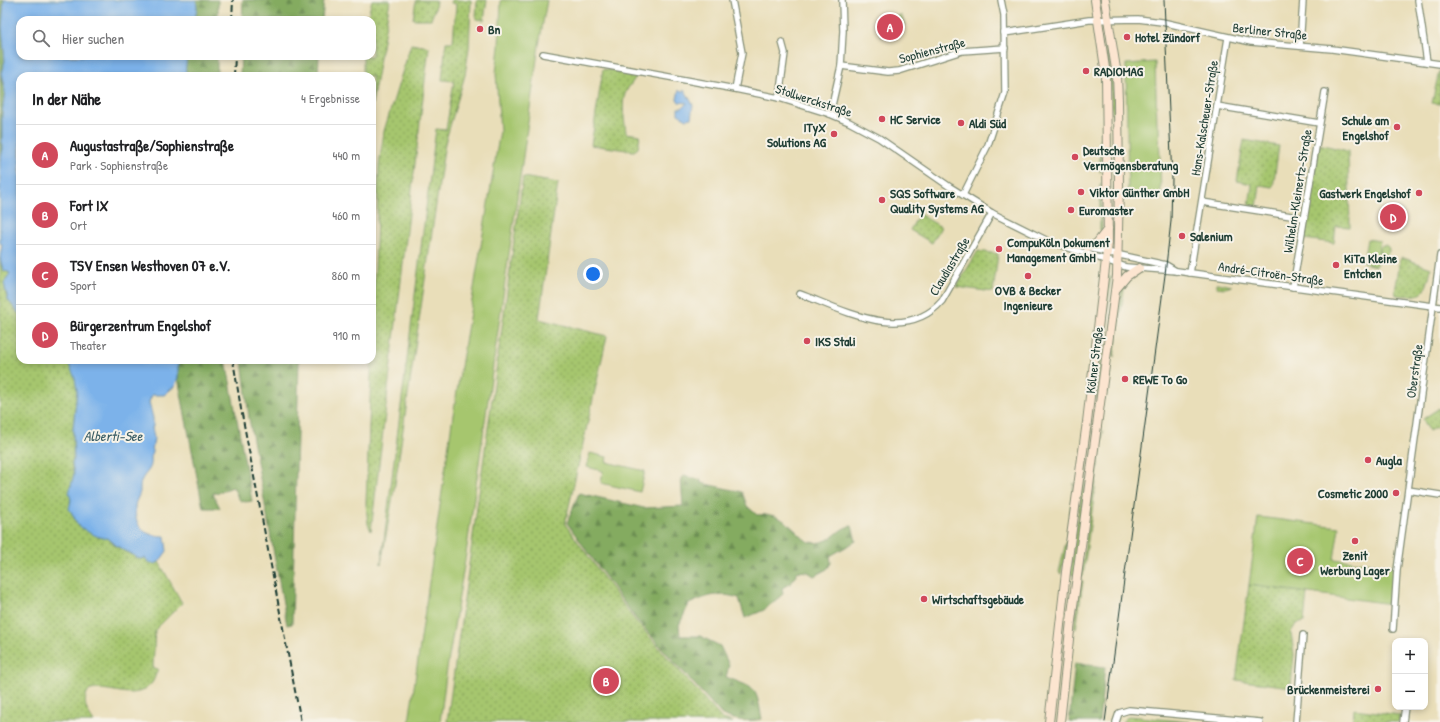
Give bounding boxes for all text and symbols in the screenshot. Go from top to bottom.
pin: A [877,12,903,42]
search box [16,16,376,60]
street label: Berliner Straße [1232,18,1308,44]
place label: Bn [488,20,501,38]
marker: Bn [475,24,485,34]
icon: search [30,27,52,49]
text: Hier suchen [62,28,124,49]
place label: Hotel Zündorf [1135,28,1200,46]
marker: Hotel Zündorf [1122,32,1132,42]
street label: Sophienstraße [897,33,967,67]
street label: Hans-Kalscheuer-Straße [1186,59,1222,177]
place label: RADIOMAG [1094,62,1144,80]
marker: RADIOMAG [1081,66,1091,76]
street label: Stollwerckstraße [773,79,855,121]
text: In der Nähe [32,87,101,110]
text: 4 Ergebnisse [301,89,360,107]
place label: HC Service [890,110,942,128]
place label: Schule am Engelshof [1342,111,1389,145]
marker: HC Service [877,114,887,124]
place label: Aldi Süd [969,114,1007,132]
place label: ITyX Solutions AG [767,118,827,151]
marker: Aldi Süd [956,118,966,128]
marker: Schule am Engelshof [1392,122,1402,132]
street label: Wilhelm-Kleinertz-Straße [1278,128,1316,254]
marker: ITyX Solutions AG [829,129,839,139]
text: Augustastraße/Sophienstraße [70,135,234,156]
place label: Deutsche Vermögensberatung [1083,141,1179,175]
text: A [42,146,48,164]
text: 440 m [333,146,360,164]
marker: Deutsche Vermögensberatung [1070,152,1080,162]
text: Park · Sophienstraße [70,156,168,174]
place label: Viktor Günther GmbH [1089,183,1189,201]
place label: SQS Software Quality Systems AG [890,184,984,218]
place label: Gastwerk Engelshof [1319,184,1411,203]
marker: Viktor Günther GmbH [1076,187,1086,197]
marker: Gastwerk Engelshof [1414,188,1424,198]
text: Fort IX [70,195,109,216]
marker: SQS Software Quality Systems AG [877,195,887,205]
place label: Euromaster [1079,201,1135,219]
pin: D [1380,202,1406,232]
marker: Euromaster [1066,205,1076,215]
text: B [42,206,48,224]
text: 460 m [332,206,360,224]
text: Ort [70,216,87,234]
place label: Salenium [1190,227,1233,245]
marker: Salenium [1177,231,1187,241]
street label: Claudiastraße [924,233,974,299]
place label: CompuKöln Dokument Management GmbH [1007,233,1110,267]
marker: CompuKöln Dokument Management GmbH [994,244,1004,254]
place label: KiTa Kleine Entchen [1344,249,1398,282]
text: TSV Ensen Westhoven 07 e.V. [70,255,230,276]
street label: André-Citroën-Straße [1217,257,1325,289]
marker: KiTa Kleine Entchen [1331,260,1341,270]
your location [583,264,603,284]
text: C [41,266,49,284]
text: 860 m [332,266,360,284]
marker: OVB & Becker Ingenieure [1023,271,1033,281]
text: Sport [70,276,96,294]
place label: OVB & Becker Ingenieure [995,281,1062,315]
text: Bürgerzentrum Engelshof [70,315,211,336]
text: D [42,326,48,344]
text: 910 m [333,326,360,344]
street label: Kölner Straße [1081,326,1107,394]
place label: IKS Stali [815,332,856,350]
text: Theater [70,336,106,354]
marker: IKS Stali [802,336,812,346]
street label: Oberstraße [1401,343,1427,399]
place label: REWE To Go [1133,370,1188,388]
marker: REWE To Go [1120,374,1130,384]
water label: Alberti-See [84,426,144,445]
place label: Augla [1376,451,1403,470]
marker: Augla [1363,455,1373,465]
place label: Cosmetic 2000 [1318,484,1388,502]
marker: Cosmetic 2000 [1391,488,1401,498]
marker: Zenit Werbung Lager [1350,536,1360,546]
pin: C [1287,546,1313,576]
place label: Zenit Werbung Lager [1320,546,1391,580]
place label: Wirtschaftsgebäude [932,590,1025,609]
marker: Wirtschaftsgebäude [919,594,929,604]
map controls [1392,638,1428,710]
button: + [1392,638,1428,674]
pin: B [593,666,619,696]
button: − [1392,674,1428,710]
place label: Brückenmeisterei [1287,680,1370,698]
marker: Brückenmeisterei [1373,684,1383,694]

